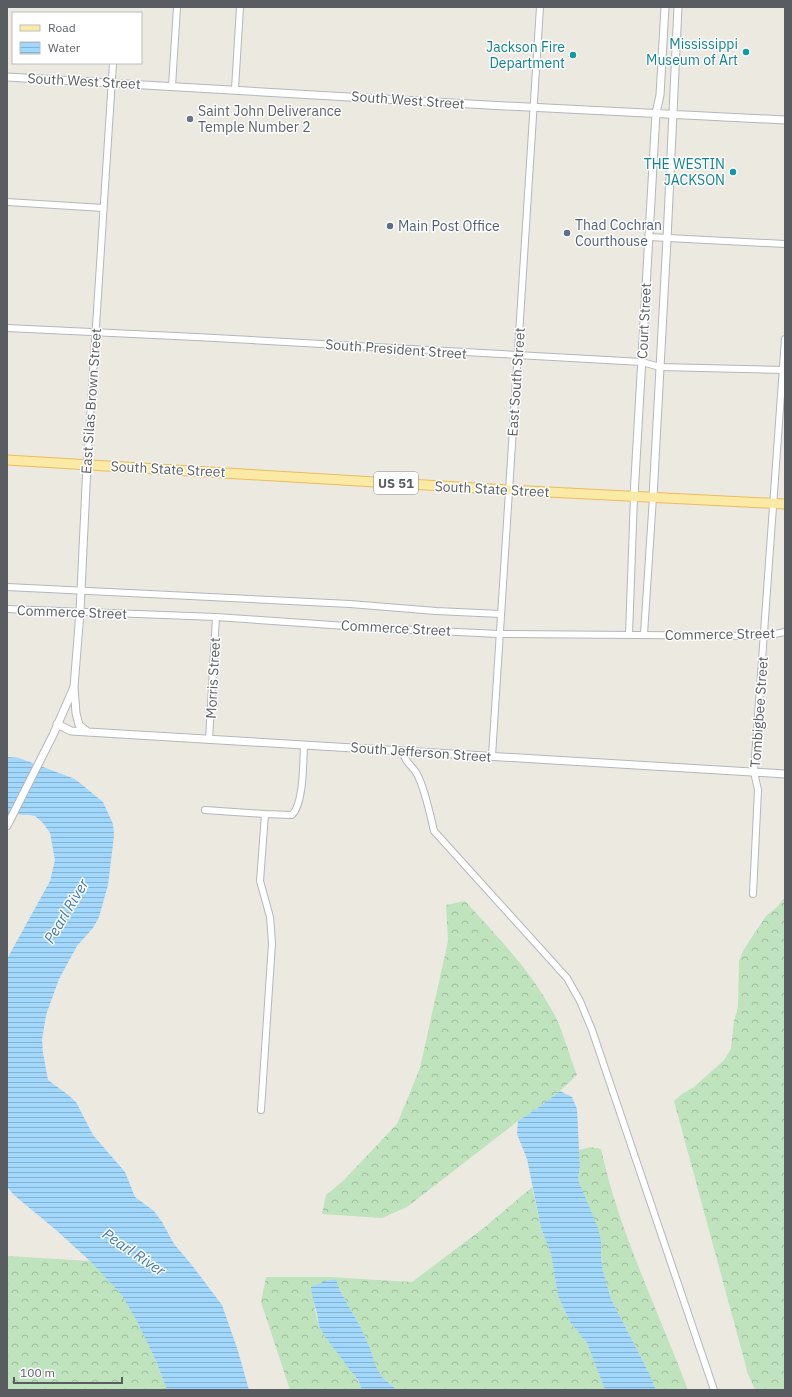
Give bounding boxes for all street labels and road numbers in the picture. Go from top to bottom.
street label: South West Street [27,69,141,93]
street label: South West Street [351,87,465,113]
street label: Court Street [633,282,655,360]
street label: East Silas Brown Street [77,327,105,474]
street label: East South Street [503,327,529,437]
street label: South President Street [325,335,467,363]
street label: South State Street [110,457,226,481]
road number: US 51 [374,472,418,494]
street label: South State Street [434,477,550,501]
street label: Commerce Street [17,601,127,623]
street label: Commerce Street [341,616,452,640]
street label: Commerce Street [665,624,775,644]
street label: Morris Street [202,637,224,719]
street label: Tombigbee Street [746,656,772,768]
street label: South Jefferson Street [350,738,492,766]

